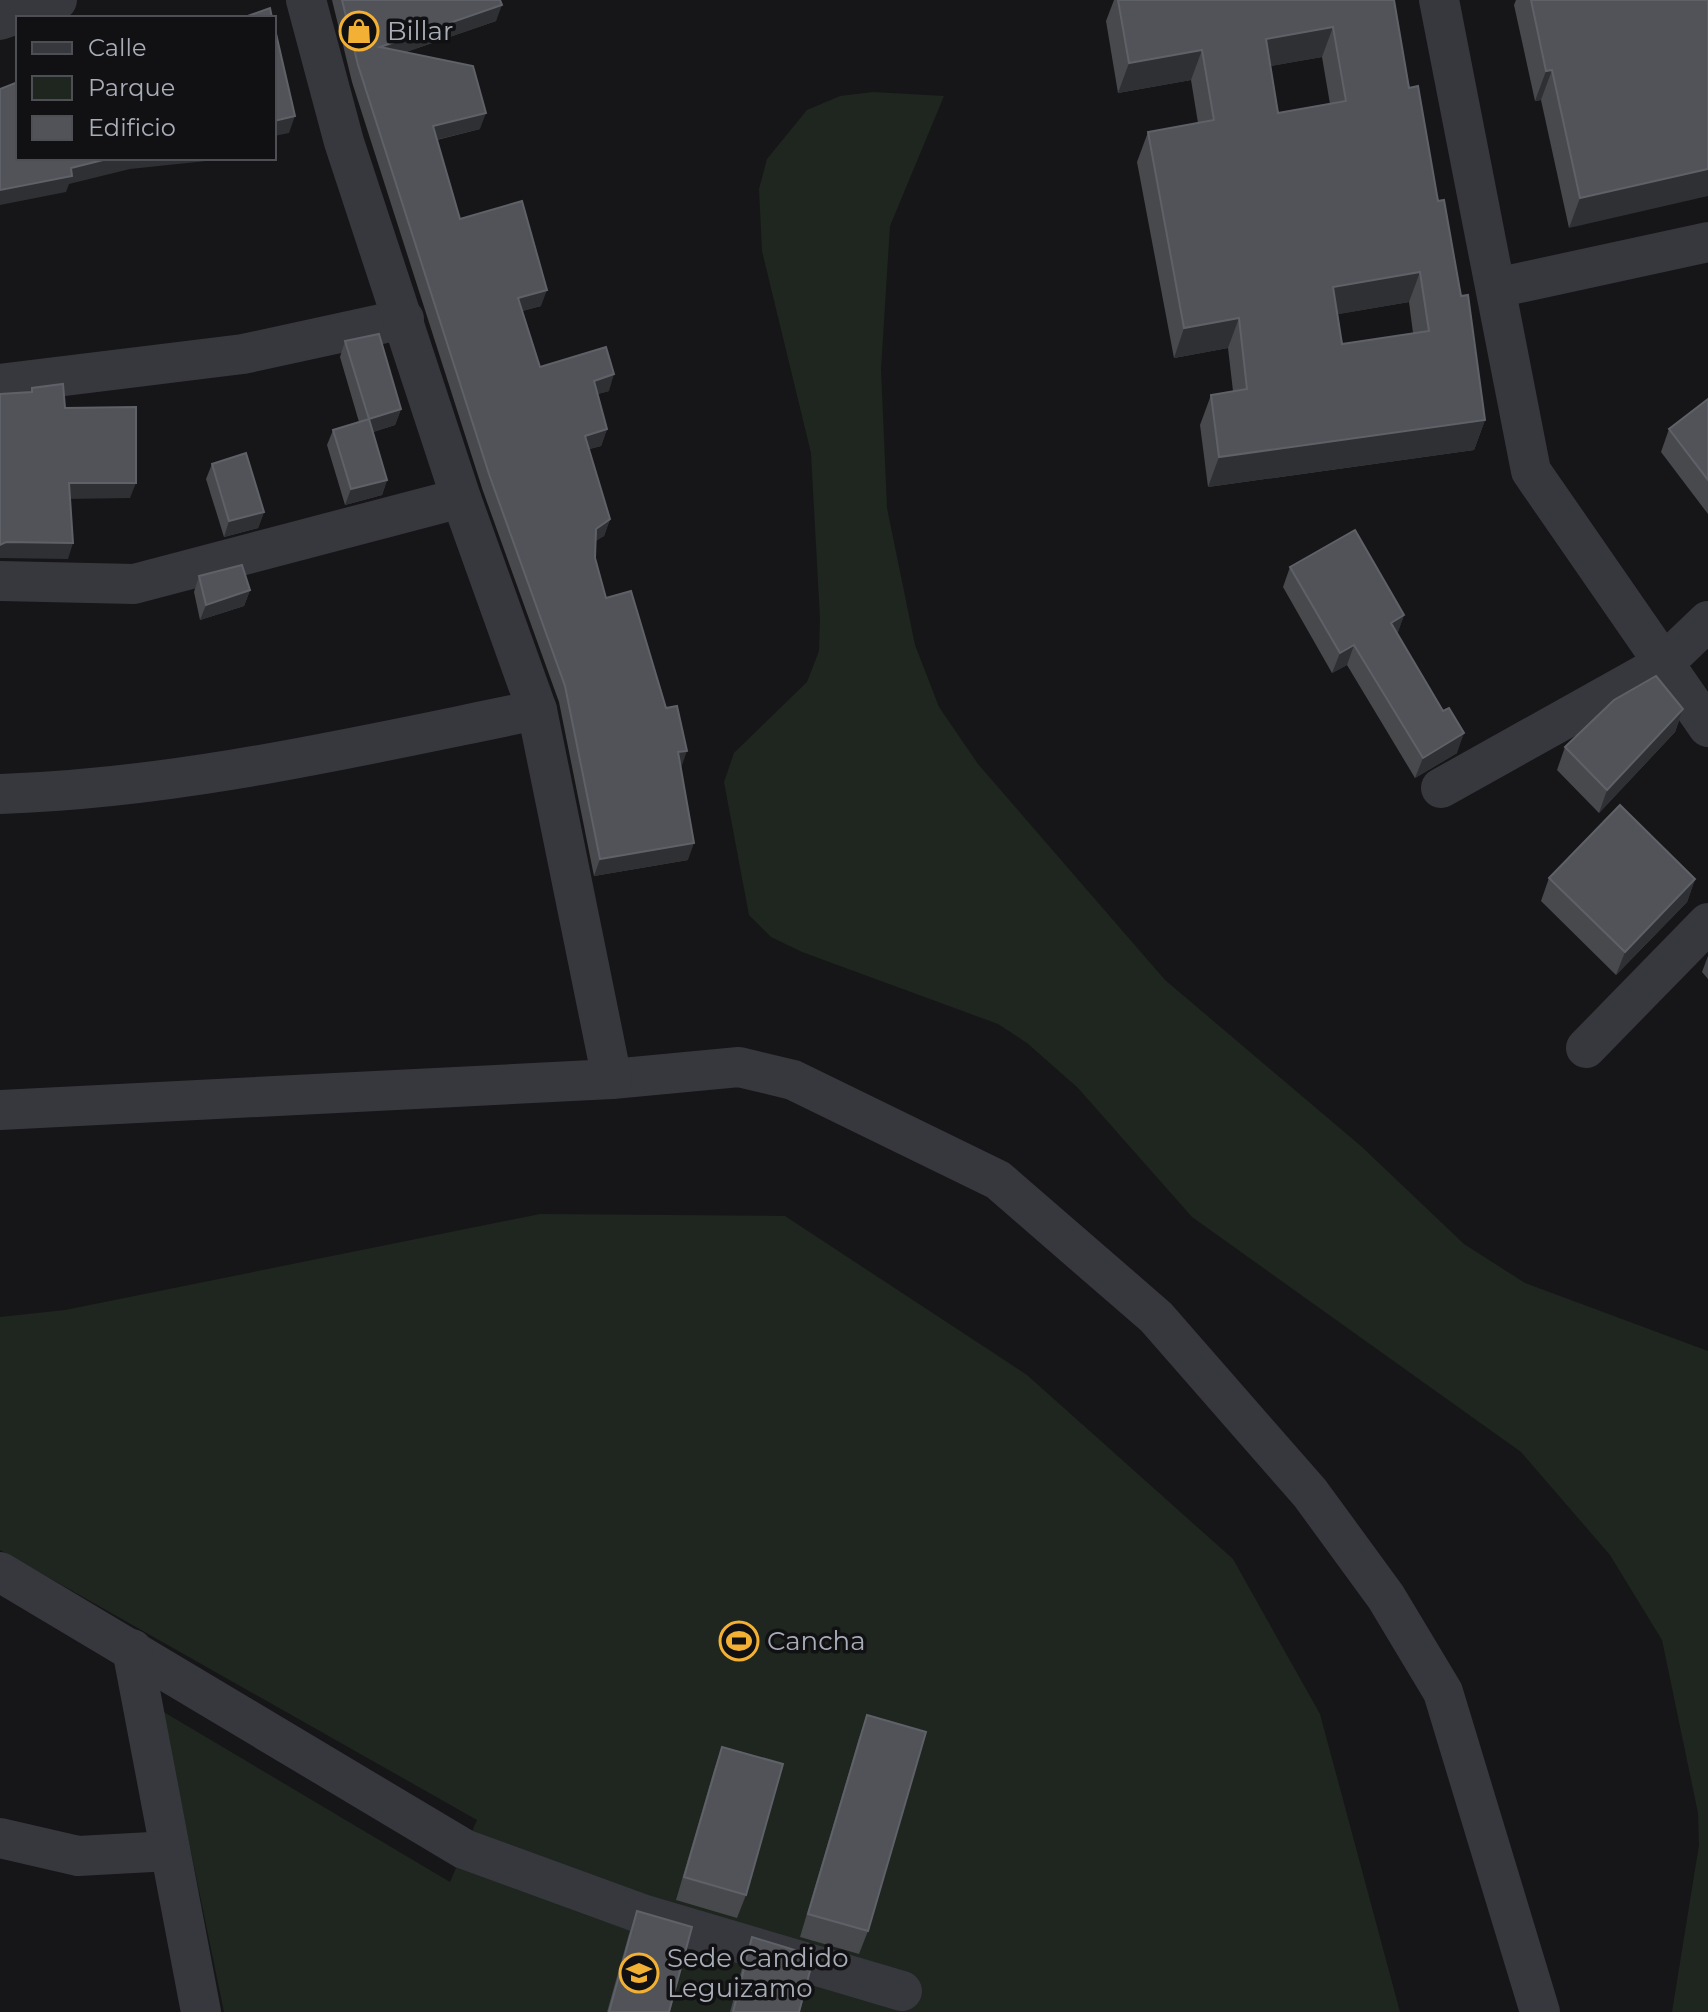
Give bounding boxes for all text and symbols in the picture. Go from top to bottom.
shop icon: Billar [338,10,380,52]
place label: Billar [387,15,453,47]
legend [16,16,276,160]
text: Calle [88,33,146,62]
text: Parque [88,73,175,102]
text: Edificio [88,113,176,142]
sports icon: Cancha [718,1620,760,1662]
place label: Cancha [767,1625,866,1657]
place label: Sede Candido Leguizamo [667,1942,849,2004]
school or university icon: Sede Candido Leguizamo [618,1952,660,1994]

